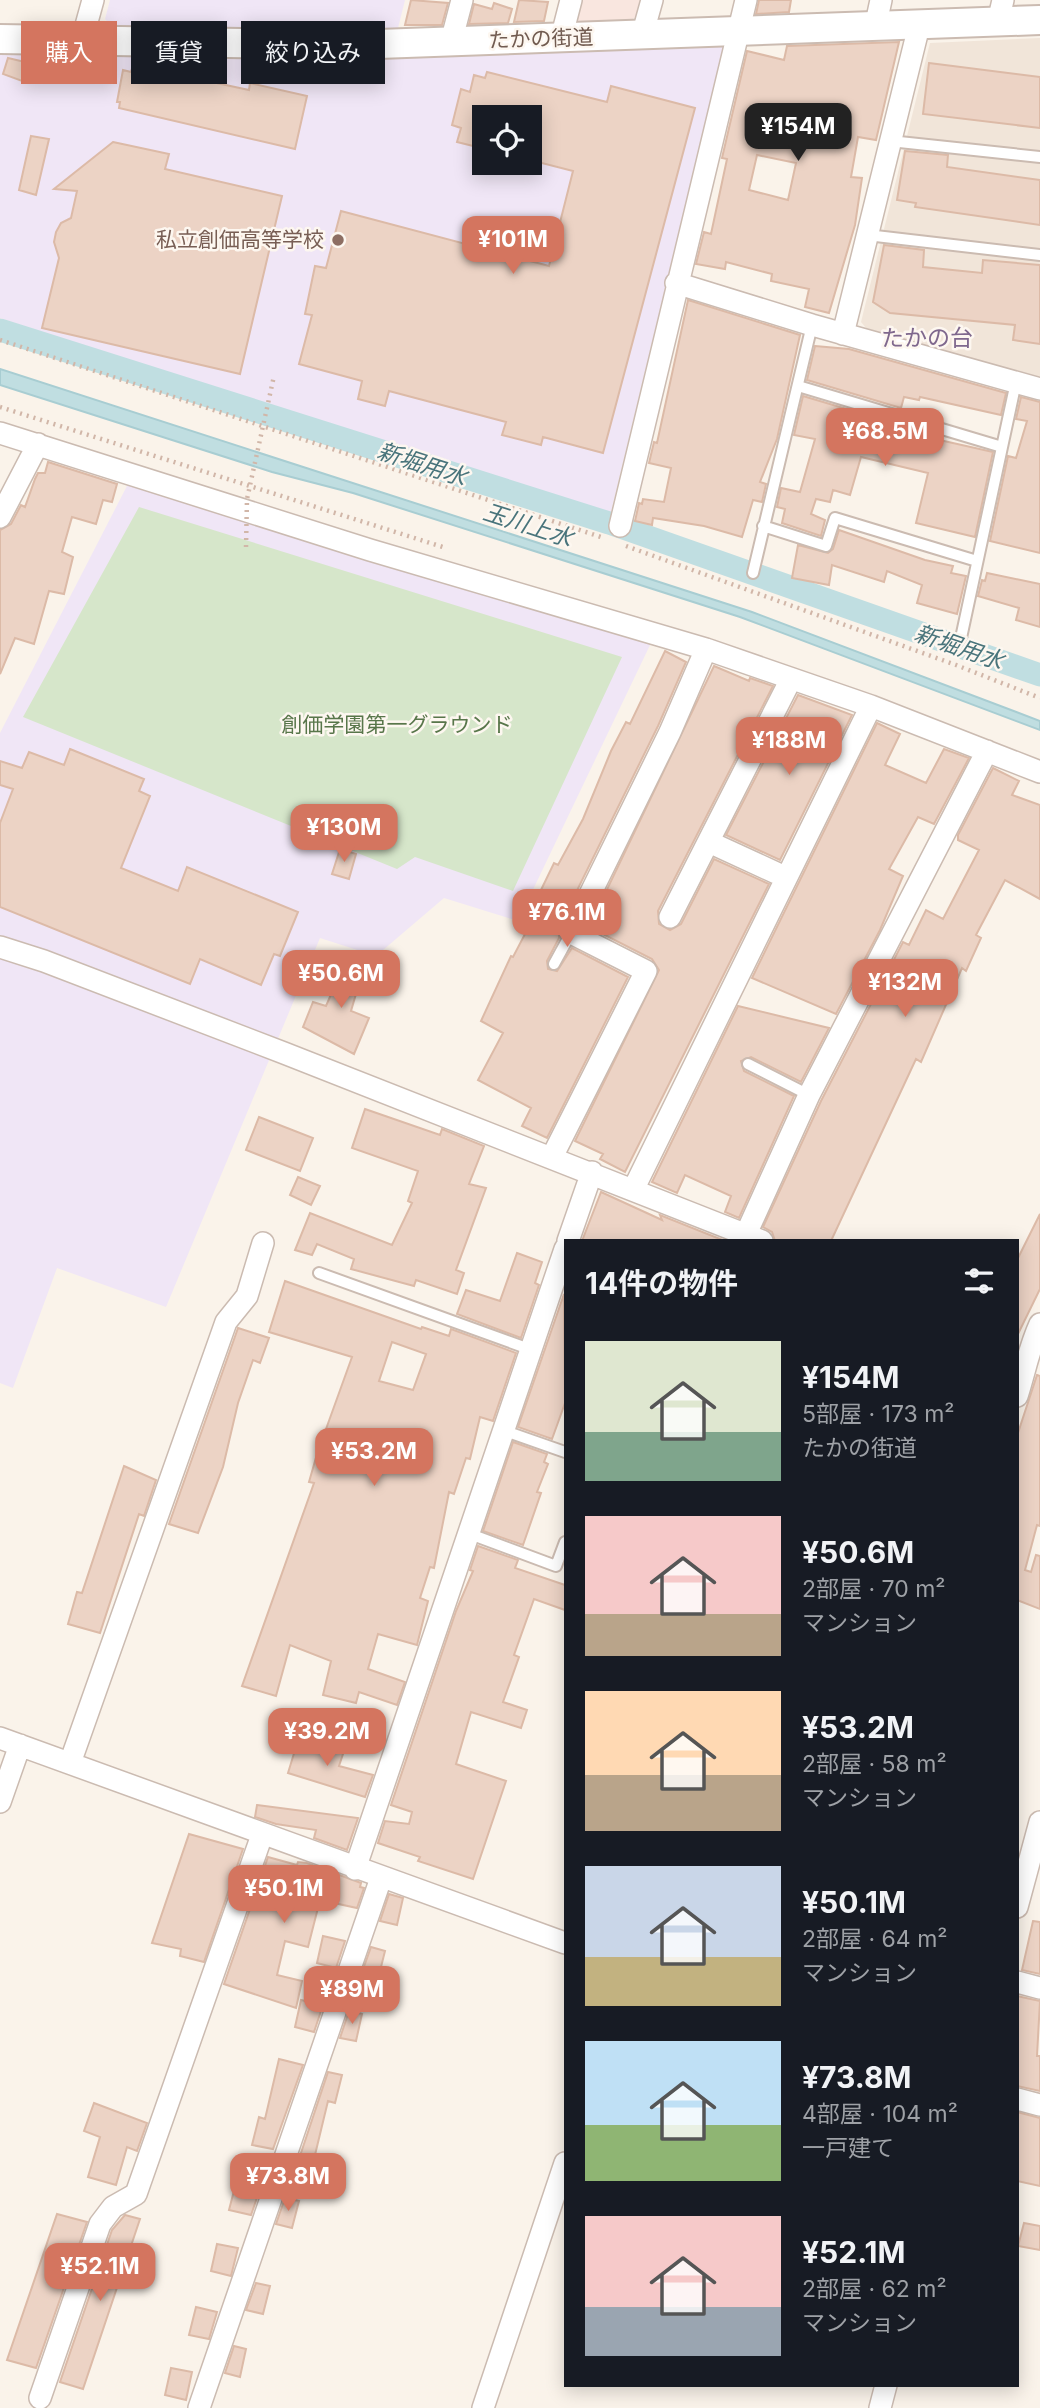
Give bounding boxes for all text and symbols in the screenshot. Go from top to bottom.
chip: 購入 [21,21,117,84]
chip: 賃貸 [131,21,227,84]
chip: 絞り込み [241,21,385,84]
street label: たかの街道 [488,24,594,53]
pin: ¥154M [749,104,847,163]
map controls [472,105,542,175]
button: locate [472,105,542,175]
text: ¥154M [761,112,835,140]
pin: ¥101M [464,216,562,276]
text: ¥101M [478,225,548,253]
place label: 私立創価高等学校 [156,227,324,252]
marker: 私立創価高等学校 [330,232,346,248]
district label: たかの台 [881,324,973,352]
pin: ¥68.5M [828,408,942,468]
text: ¥68.5M [842,417,928,445]
water label: 新堀用水 [374,436,473,492]
water label: 玉川上水 [480,497,579,553]
water label: 新堀用水 [911,619,1010,676]
park label: 創価学園第一グラウンド [282,712,513,737]
pin: ¥188M [740,718,838,777]
text: ¥188M [752,726,826,754]
pin: ¥130M [295,804,393,864]
text: ¥130M [307,813,381,841]
pin: ¥76.1M [510,890,624,949]
text: ¥76.1M [528,898,606,926]
pin: ¥50.6M [284,950,398,1010]
text: ¥50.6M [298,959,384,987]
pin: ¥132M [856,960,954,1019]
text: ¥132M [868,968,942,996]
icon: filters [960,1262,998,1300]
text: 14件の物件 [585,1265,738,1301]
text: ¥154M [802,1359,899,1395]
icon: home [641,1369,725,1453]
text: 5部屋 · 173 m² [802,1400,955,1428]
pin: ¥53.2M [317,1428,431,1488]
text: たかの街道 [802,1434,917,1462]
text: ¥53.2M [331,1437,417,1465]
text: ¥50.6M [802,1534,914,1570]
icon: home [641,1544,725,1628]
text: 2部屋 · 70 m² [802,1575,946,1603]
text: マンション [802,1609,917,1637]
pin: ¥39.2M [270,1708,384,1768]
text: ¥53.2M [802,1709,914,1745]
text: ¥39.2M [284,1717,370,1745]
icon: home [641,1719,725,1803]
text: 2部屋 · 58 m² [802,1750,947,1778]
text: マンション [802,1784,917,1812]
pin: ¥50.1M [227,1866,341,1925]
text: ¥50.1M [244,1874,324,1902]
text: ¥50.1M [802,1884,906,1920]
icon: home [641,1894,725,1978]
text: 2部屋 · 64 m² [802,1925,948,1953]
text: マンション [802,1959,917,1987]
pin: ¥89M [311,1966,393,2026]
text: ¥89M [320,1975,384,2003]
text: ¥73.8M [802,2059,911,2095]
icon: home [641,2069,725,2153]
text: 4部屋 · 104 m² [802,2100,958,2128]
text: 一戸建て [802,2134,894,2162]
pin: ¥73.8M [231,2154,345,2213]
text: ¥73.8M [246,2162,330,2190]
text: ¥52.1M [802,2234,905,2270]
pin: ¥52.1M [43,2244,157,2303]
icon: home [641,2244,725,2328]
text: ¥52.1M [60,2252,140,2280]
text: 2部屋 · 62 m² [802,2275,947,2303]
text: マンション [802,2309,917,2337]

